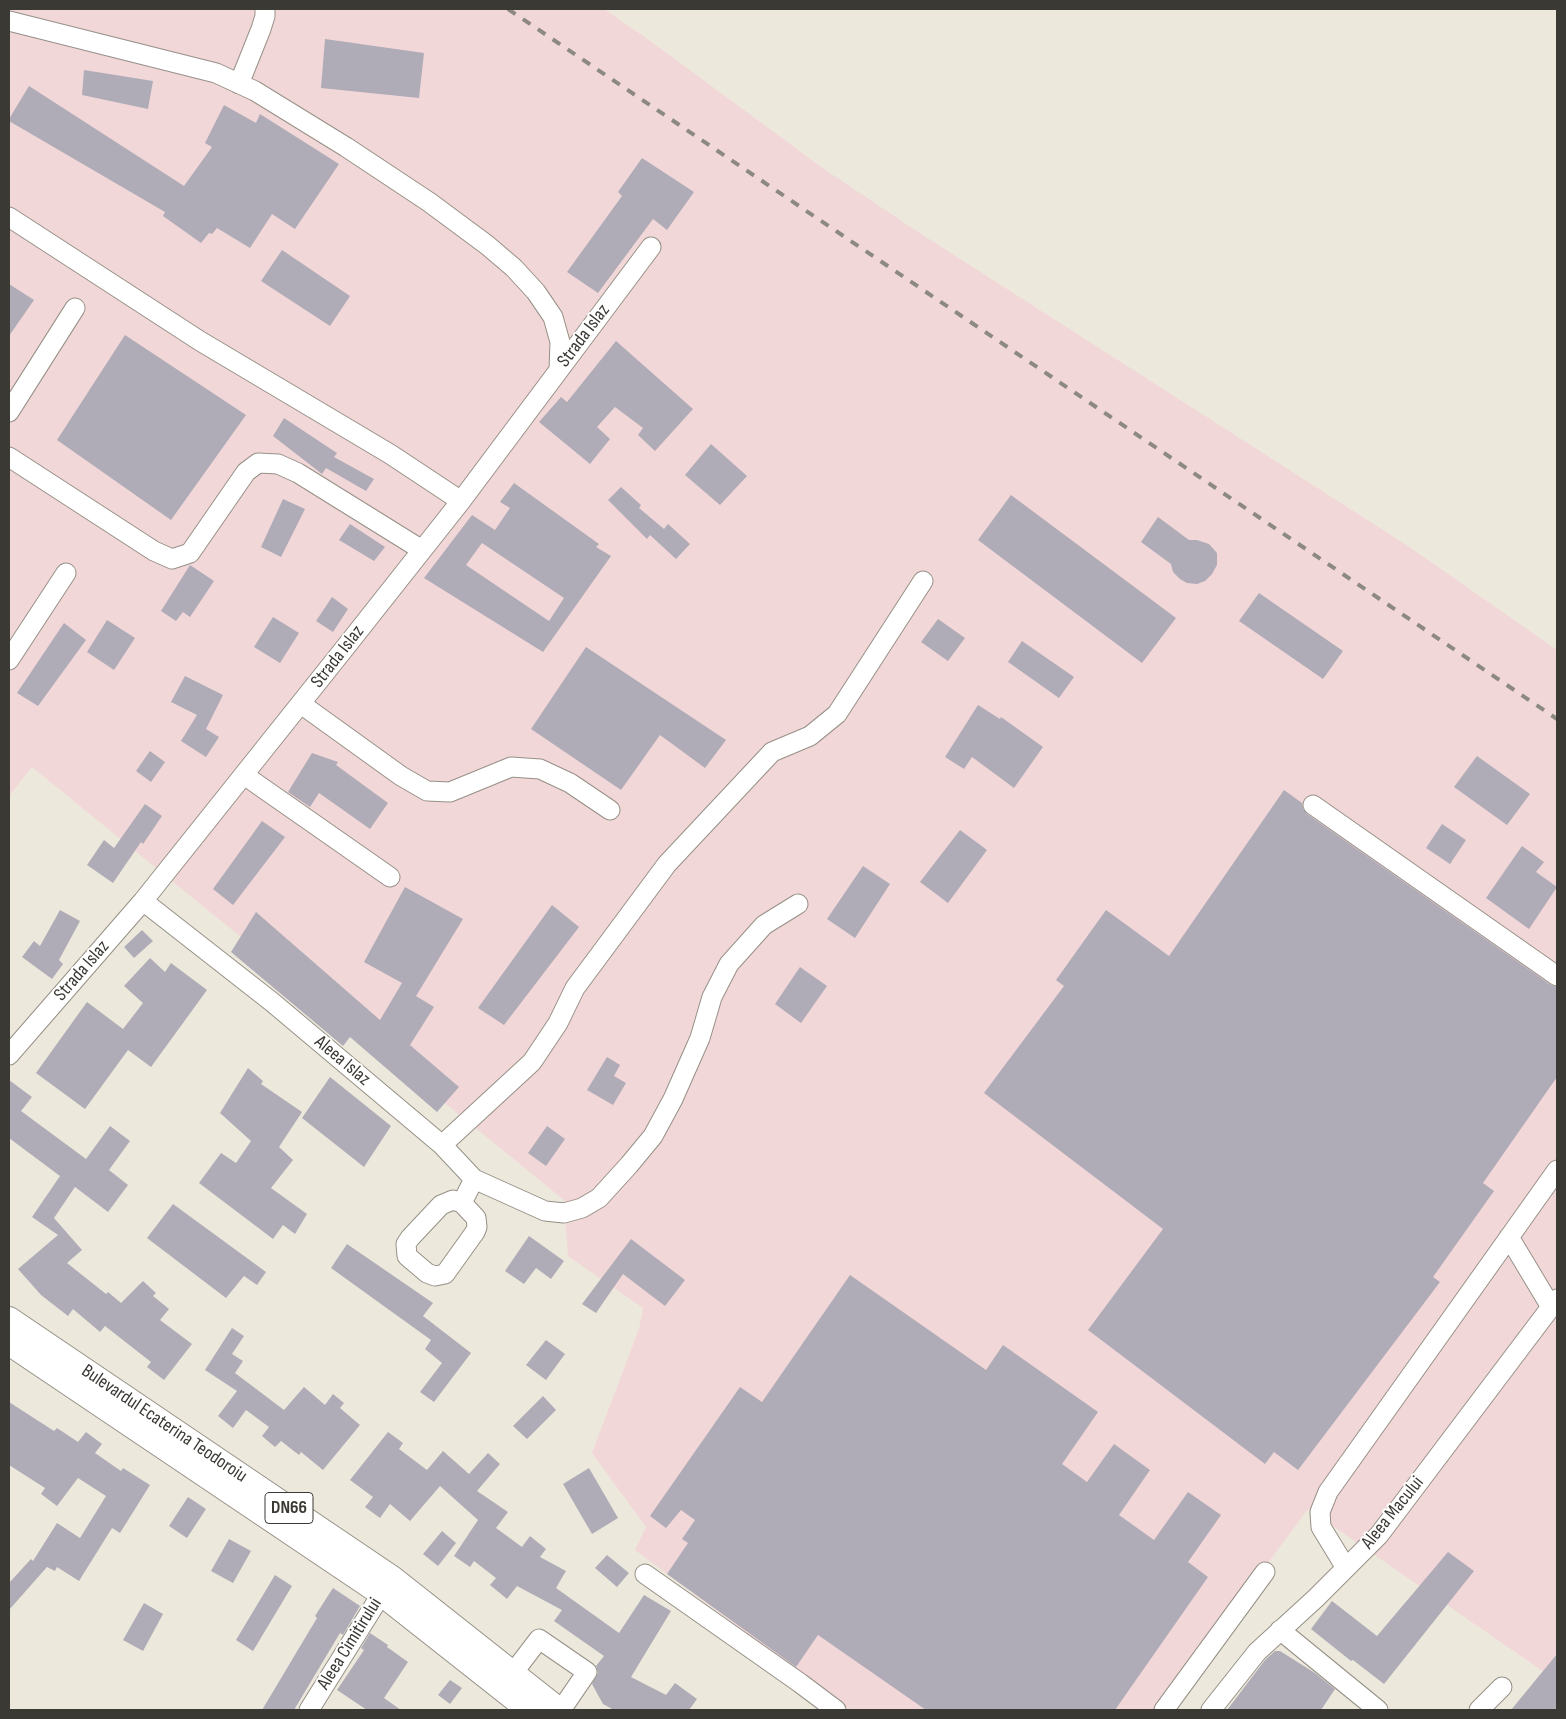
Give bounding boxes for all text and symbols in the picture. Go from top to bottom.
street label: Strada Islaz [553,300,615,372]
street label: Strada Islaz [307,621,369,693]
street label: Strada Islaz [49,936,115,1006]
street label: Aleea Islaz [309,1031,375,1091]
street label: Bulevardul Ecaterina Teodoroiu [77,1360,251,1488]
street label: Aleea Macului [1357,1472,1429,1554]
road number: DN66 [265,1492,313,1524]
street label: Aleea Cimitirului [313,1594,387,1694]

